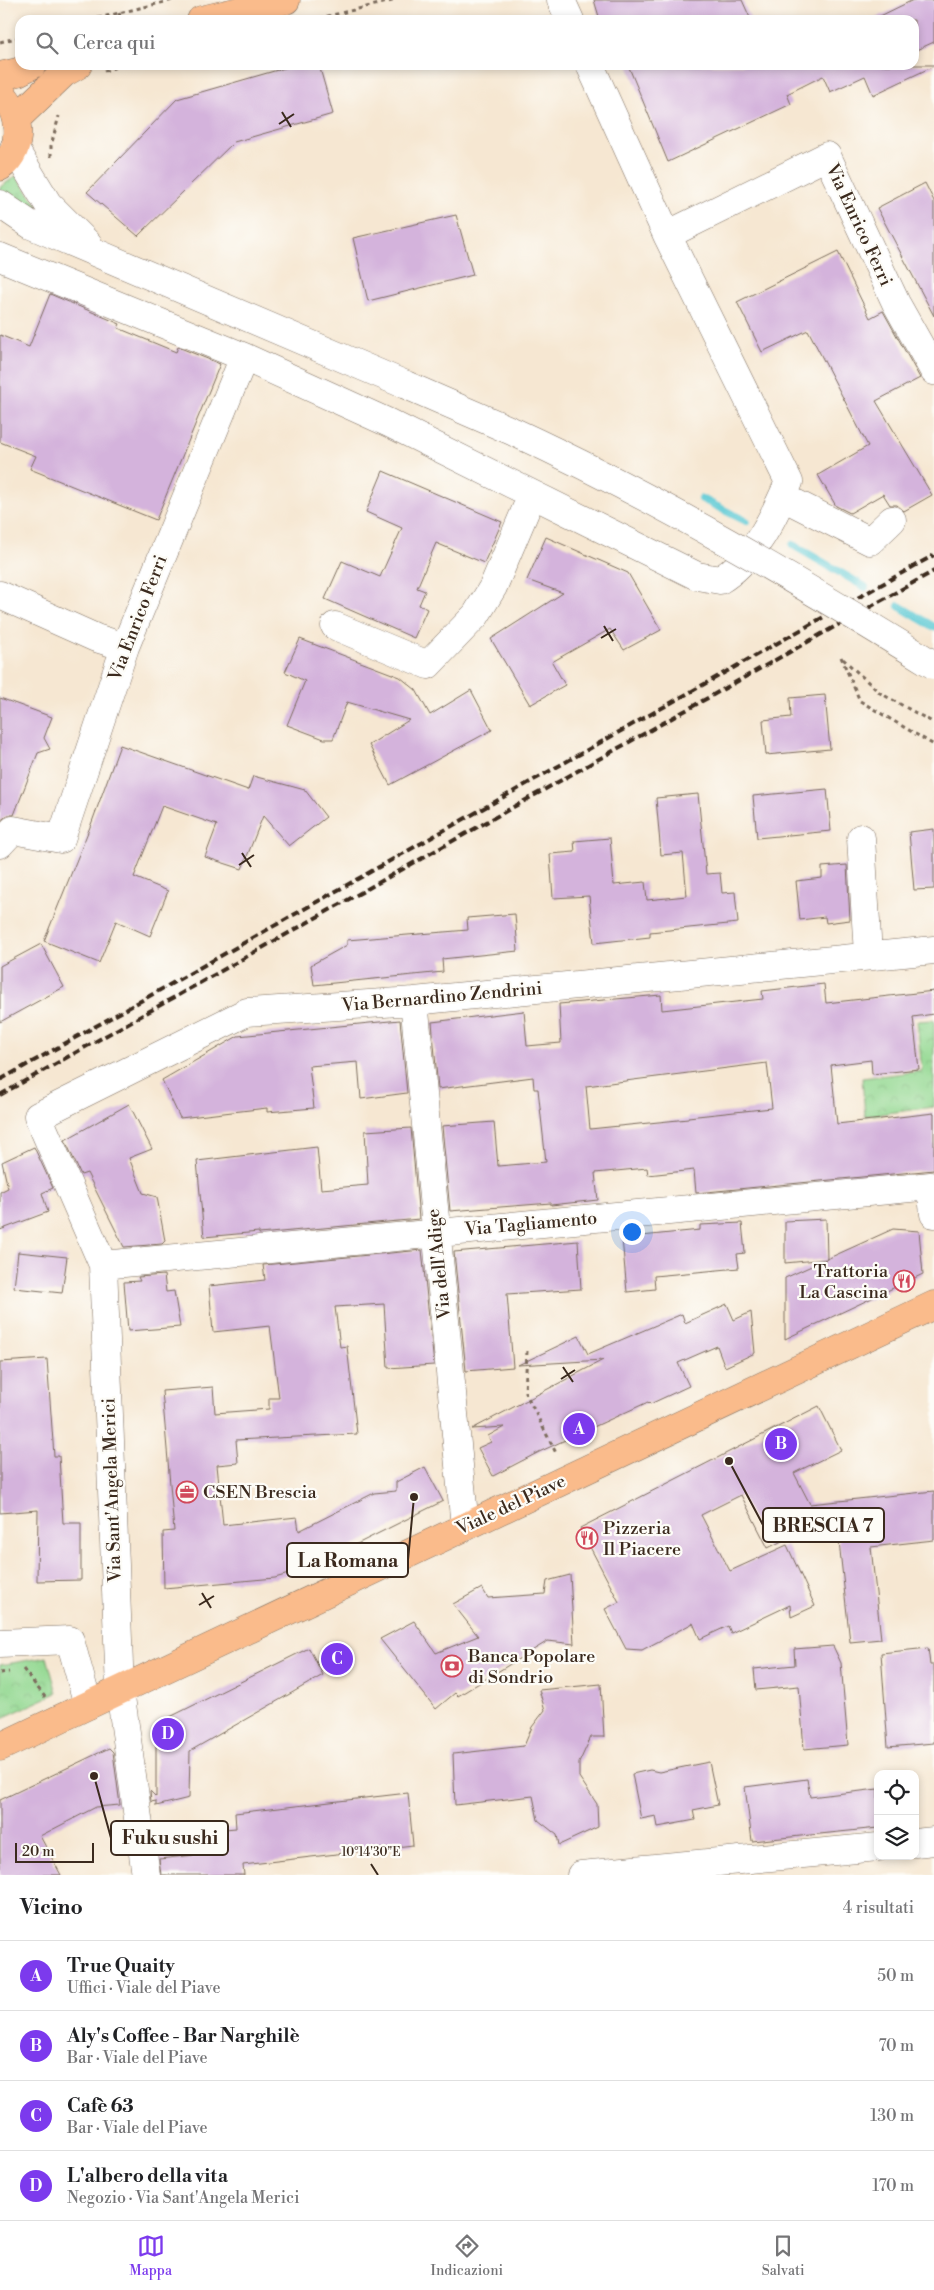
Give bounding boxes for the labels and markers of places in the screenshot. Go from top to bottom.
place label: Trattoria La Cascina [799,1260,889,1304]
restaurant icon: Trattoria La Cascina [892,1269,916,1293]
pin: A [563,1410,595,1448]
pin: B [765,1425,797,1463]
office icon: CSEN Brescia [175,1480,199,1504]
place label: CSEN Brescia [203,1481,318,1504]
callout: BRESCIA 7 [763,1508,884,1542]
place label: Pizzeria Il Piacere [603,1517,681,1561]
restaurant icon: Pizzeria Il Piacere [575,1526,599,1550]
callout: La Romana [287,1543,408,1577]
pin: C [321,1640,353,1678]
place label: Banca Popolare di Sondrio [467,1645,595,1689]
bank icon: Banca Popolare di Sondrio [440,1654,464,1678]
pin: D [152,1715,184,1753]
callout: Fuku sushi [111,1821,228,1855]

